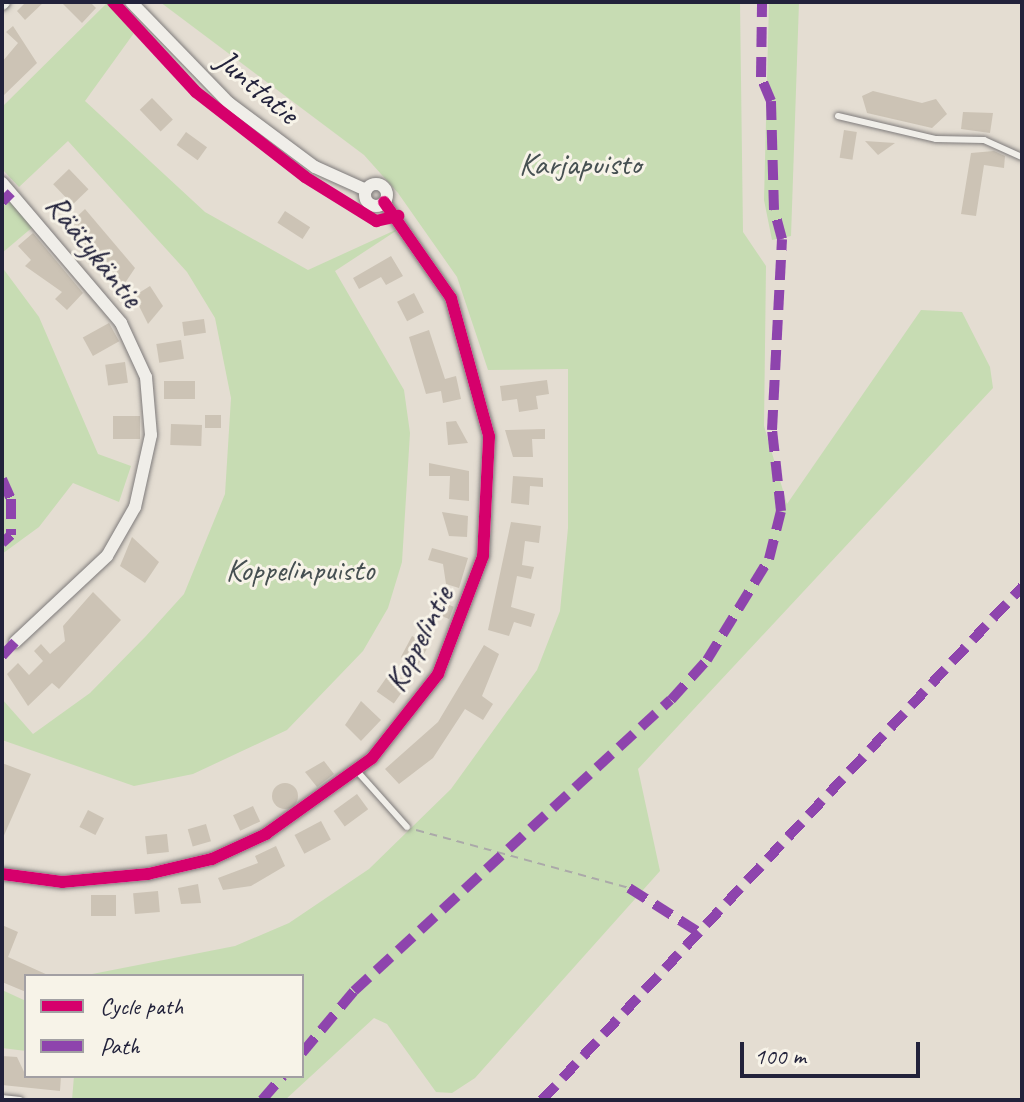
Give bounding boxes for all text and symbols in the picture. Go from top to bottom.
street label: Junttatie [208,41,306,133]
park label: Karjapuisto [519,145,641,183]
street label: Räätykäntie [37,187,151,315]
park label: Koppelinpuisto [226,551,374,589]
street label: Koppelintie [376,580,462,698]
legend [24,974,304,1078]
text: Cycle path [100,991,183,1021]
scale bar [744,1026,924,1076]
text: Path [100,1031,140,1061]
text: 100 m [754,1041,806,1071]

